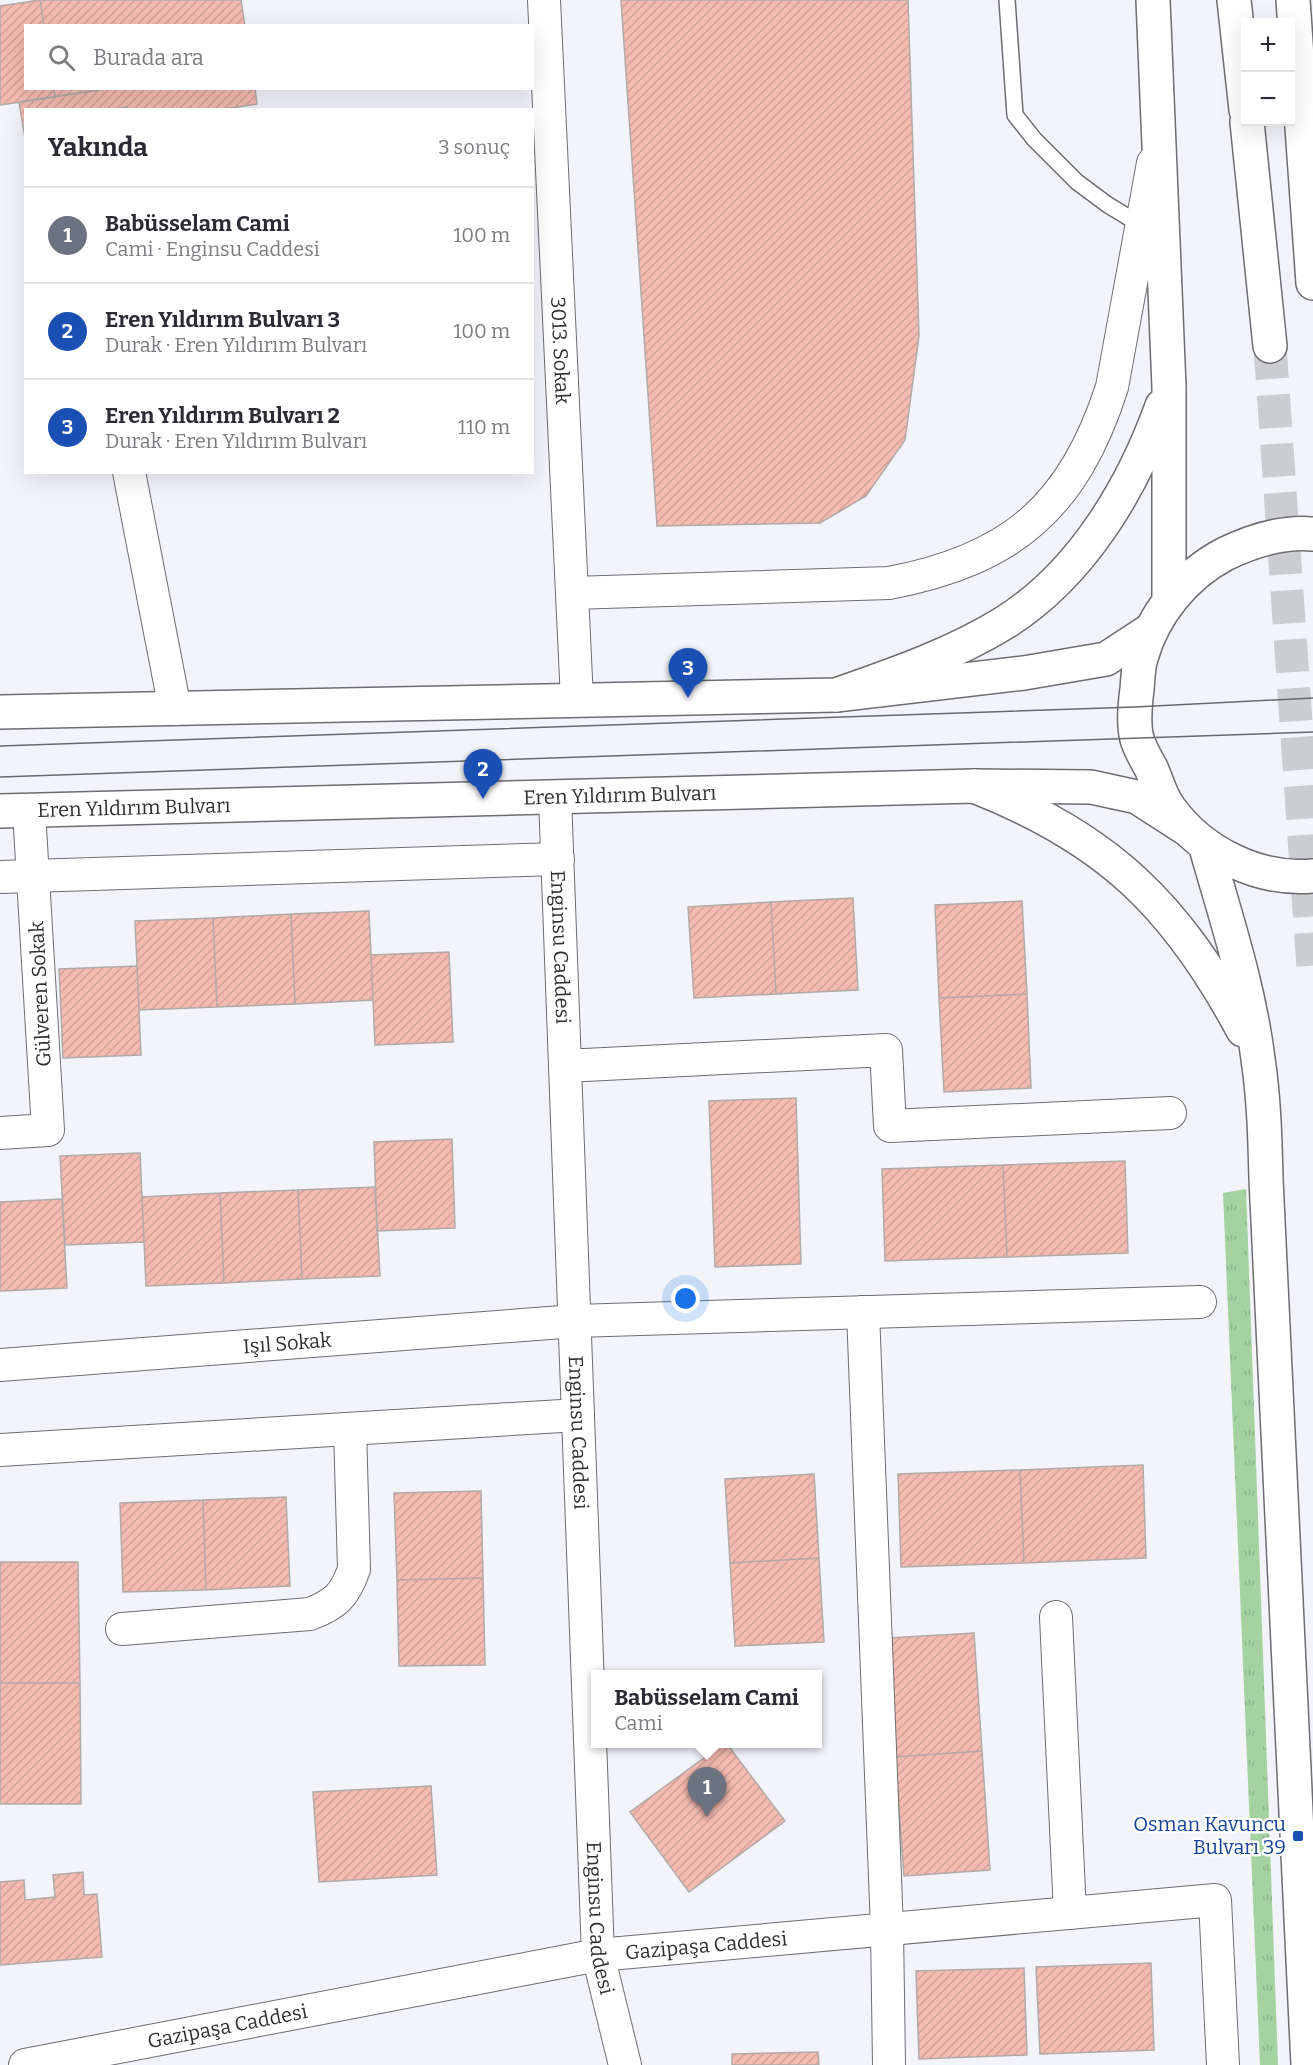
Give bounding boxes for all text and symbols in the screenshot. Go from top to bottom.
map controls [1241,18,1295,126]
button: + [1241,18,1295,72]
search box [24,24,534,90]
icon: search [45,41,78,74]
text: Burada ara [93,44,204,71]
button: − [1241,72,1295,126]
text: Yakında [48,132,148,163]
text: 3 sonuç [438,135,510,159]
text: Babüsselam Cami [105,210,290,237]
text: 1 [63,223,72,247]
text: 100 m [453,223,510,247]
text: Cami · Enginsu Caddesi [105,237,320,261]
street label: 3013. Sokak [546,296,575,405]
text: Eren Yıldırım Bulvarı 3 [105,306,340,333]
text: 2 [62,319,73,343]
text: 100 m [453,319,510,343]
text: Durak · Eren Yıldırım Bulvarı [105,333,367,357]
text: Eren Yıldırım Bulvarı 2 [105,402,340,429]
text: 3 [62,415,73,439]
text: 110 m [458,415,510,439]
text: Durak · Eren Yıldırım Bulvarı [105,429,367,453]
pin: 3 [668,648,708,698]
pin: 2 [464,750,502,799]
street label: Eren Yıldırım Bulvarı [523,781,717,810]
street label: Eren Yıldırım Bulvarı [37,793,231,822]
street label: Enginsu Caddesi [546,869,575,1024]
street label: Gülveren Sokak [24,920,56,1067]
your location [671,1284,700,1313]
street label: Işıl Sokak [242,1328,333,1358]
street label: Enginsu Caddesi [564,1355,593,1510]
popup [591,1670,822,1748]
text: Babüsselam Cami [614,1684,799,1711]
text: Cami [614,1711,663,1735]
pin: 1 [688,1768,726,1817]
place label: Osman Kavuncu Bulvarı 39 [1133,1812,1286,1859]
marker: Osman Kavuncu Bulvarı 39 [1291,1829,1305,1843]
street label: Enginsu Caddesi [582,1841,619,1997]
street label: Gazipaşa Caddesi [624,1926,788,1965]
street label: Gazipaşa Caddesi [145,1999,309,2053]

